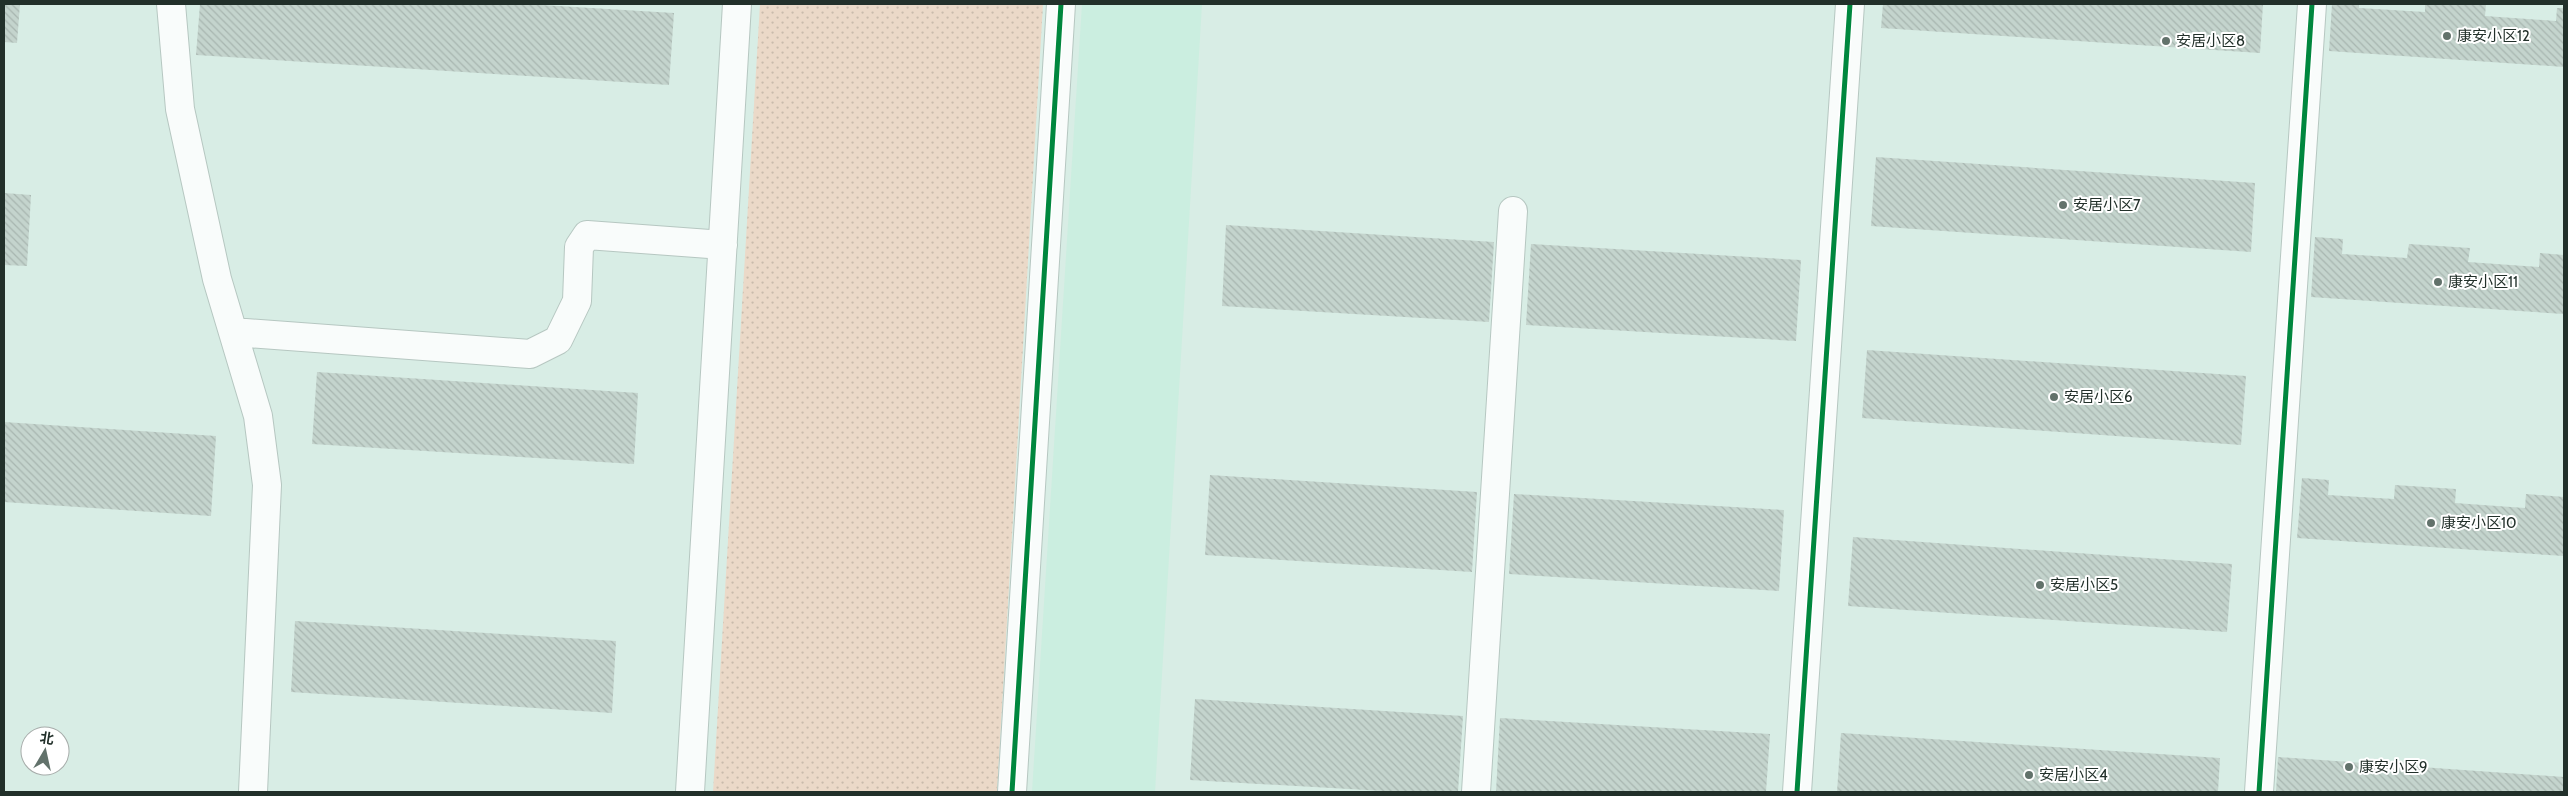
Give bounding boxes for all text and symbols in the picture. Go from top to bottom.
place label: 康安小区12 [2457,27,2530,45]
marker: 康安小区12 [2441,30,2453,42]
place label: 安居小区8 [2176,32,2245,50]
marker: 安居小区8 [2160,35,2172,47]
place label: 安居小区7 [2073,196,2141,214]
marker: 安居小区7 [2057,199,2069,211]
place label: 康安小区11 [2448,273,2518,291]
marker: 康安小区11 [2432,276,2444,288]
place label: 安居小区6 [2064,388,2133,406]
marker: 安居小区6 [2048,391,2060,403]
place label: 康安小区10 [2441,514,2516,532]
marker: 康安小区10 [2425,517,2437,529]
place label: 安居小区5 [2050,576,2118,594]
marker: 安居小区5 [2034,579,2046,591]
north arrow [20,726,70,776]
text: 北 [39,728,55,748]
place label: 康安小区9 [2359,758,2428,776]
marker: 康安小区9 [2343,761,2355,773]
place label: 安居小区4 [2039,766,2108,784]
marker: 安居小区4 [2023,769,2035,781]

